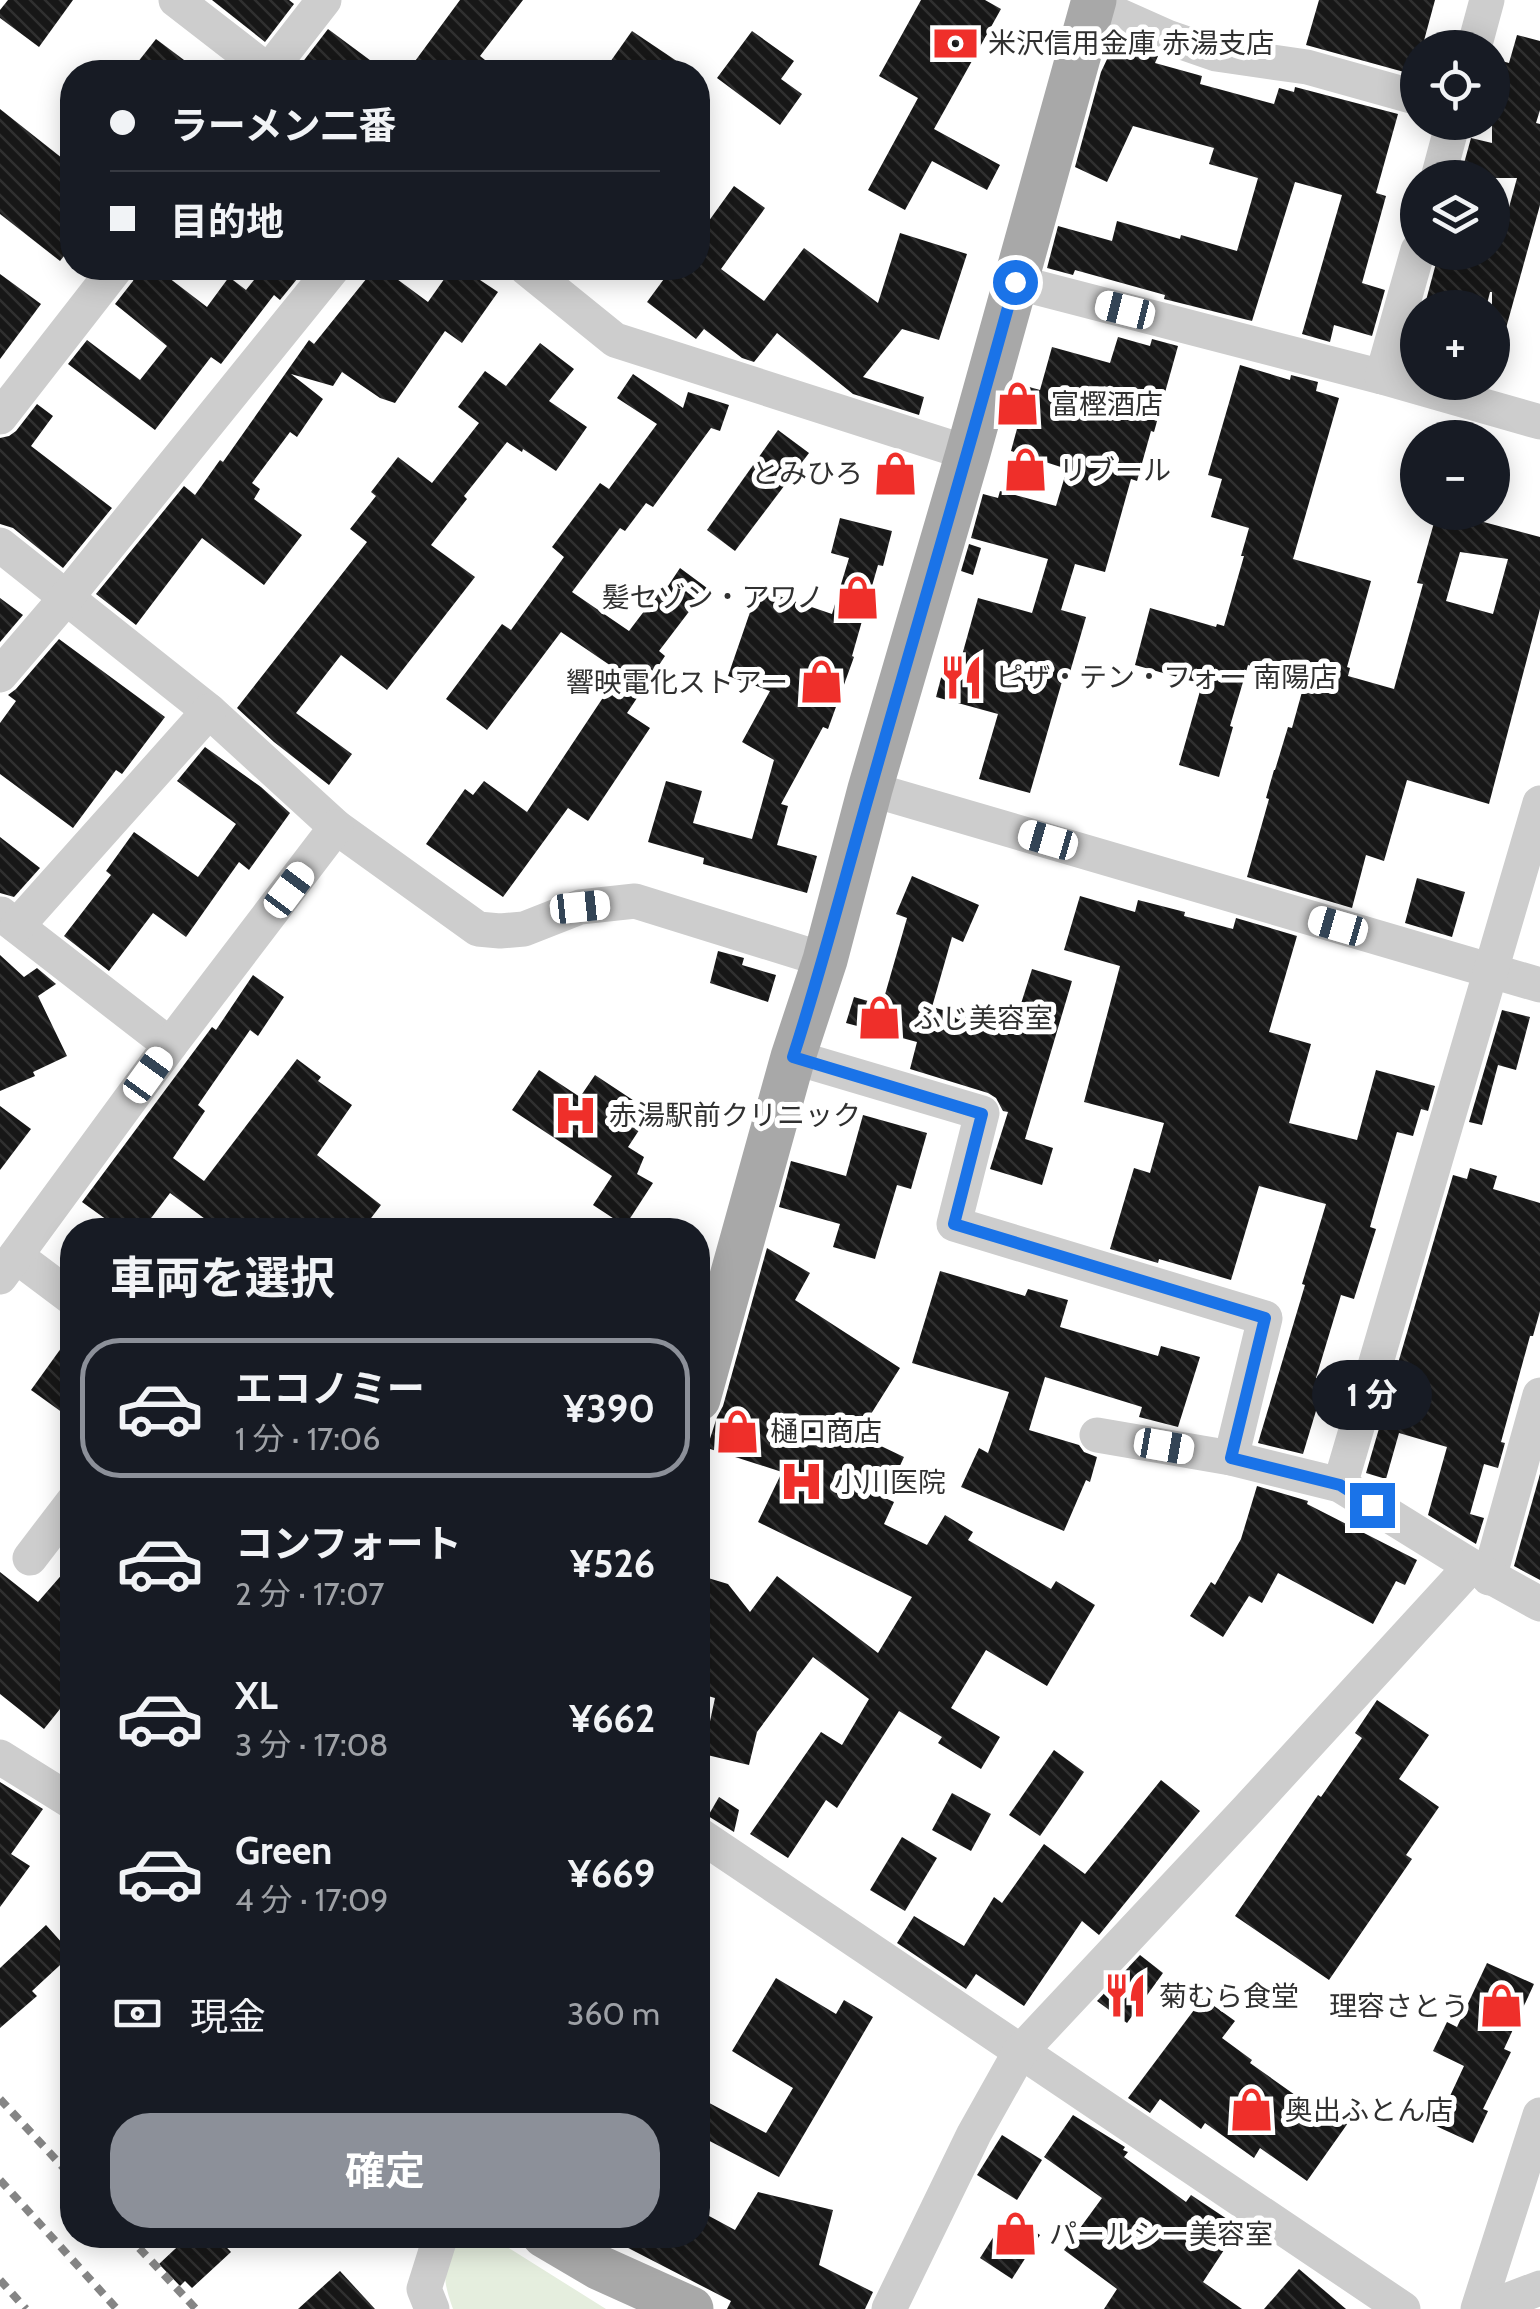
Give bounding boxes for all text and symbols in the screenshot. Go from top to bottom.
bank icon: 米沢信用金庫 赤湯支店 [931,19,979,67]
place label: 米沢信用金庫 赤湯支店 [988,26,1274,60]
map controls [1400,30,1510,530]
button: locate [1400,30,1510,140]
text: ラーメン二番 [170,102,396,149]
button: layers [1400,160,1510,270]
text: 目的地 [170,198,284,245]
route start [993,260,1038,305]
car [1092,288,1158,332]
button: + [1400,290,1510,400]
shop icon: 富樫酒店 [994,380,1042,428]
place label: 富樫酒店 [1051,387,1163,421]
button: − [1400,420,1510,530]
shop icon: リブール [1002,446,1050,494]
shop icon: とみひろ [872,449,920,497]
place label: リブール [1059,453,1171,487]
place label: とみひろ [751,456,863,490]
shop icon: 髪セゾン・アワノ [833,573,881,621]
place label: 髪セゾン・アワノ [601,580,824,614]
restaurant icon: ピザ・テン・フォー 南陽店 [938,653,986,701]
shop icon: 響映電化ストアー [797,658,845,706]
place label: ピザ・テン・フォー 南陽店 [995,660,1337,694]
place label: 響映電化ストアー [566,665,788,699]
car [1015,817,1081,863]
car [259,857,319,923]
car [549,889,611,925]
car [1305,903,1371,949]
shop icon: ふじ美容室 [856,994,904,1042]
place label: ふじ美容室 [913,1001,1053,1035]
car [118,1042,178,1108]
hospital icon: 赤湯駅前クリニック [552,1091,600,1139]
place label: 赤湯駅前クリニック [609,1098,861,1132]
text: 車両を選択 [110,1251,335,1305]
callout: 1 分 [1312,1360,1432,1430]
icon: car [115,1363,205,1453]
text: エコノミー [235,1365,425,1412]
text: 1 分 [1346,1375,1398,1414]
text: ¥390 [563,1385,655,1432]
shop icon: 樋口商店 [713,1407,761,1455]
place label: 樋口商店 [770,1414,882,1448]
text: 1 分 · 17:06 [235,1419,380,1458]
car [1132,1426,1196,1466]
hospital icon: 小川医院 [777,1458,825,1506]
place label: 小川医院 [834,1465,946,1499]
route end [1350,1483,1395,1528]
icon: car [115,1518,205,1608]
text: コンフォート [235,1520,462,1567]
text: ¥526 [570,1540,655,1587]
text: 2 分 · 17:07 [235,1574,384,1613]
text: XL [235,1672,278,1719]
icon: car [115,1673,205,1763]
text: ¥662 [569,1695,655,1742]
text: 3 分 · 17:08 [235,1725,388,1764]
text: Green [235,1827,332,1874]
icon: car [115,1828,205,1918]
text: ¥669 [568,1850,655,1897]
text: 4 分 · 17:09 [235,1880,388,1919]
restaurant icon: 菊むら食堂 [1102,1972,1150,2020]
place label: 菊むら食堂 [1159,1979,1299,2013]
shop icon: 理容さとう [1478,1982,1526,2030]
icon: cash [110,1986,165,2041]
place label: 理容さとう [1329,1989,1469,2023]
text: 現金 [190,1993,266,2040]
text: 360 m [567,1994,660,2033]
shop icon: 奥出ふとん店 [1228,2086,1276,2134]
place label: 奥出ふとん店 [1285,2093,1453,2127]
button: 確定 [110,2113,660,2228]
shop icon: パールシー美容室 [992,2210,1040,2258]
place label: パールシー美容室 [1049,2217,1273,2251]

